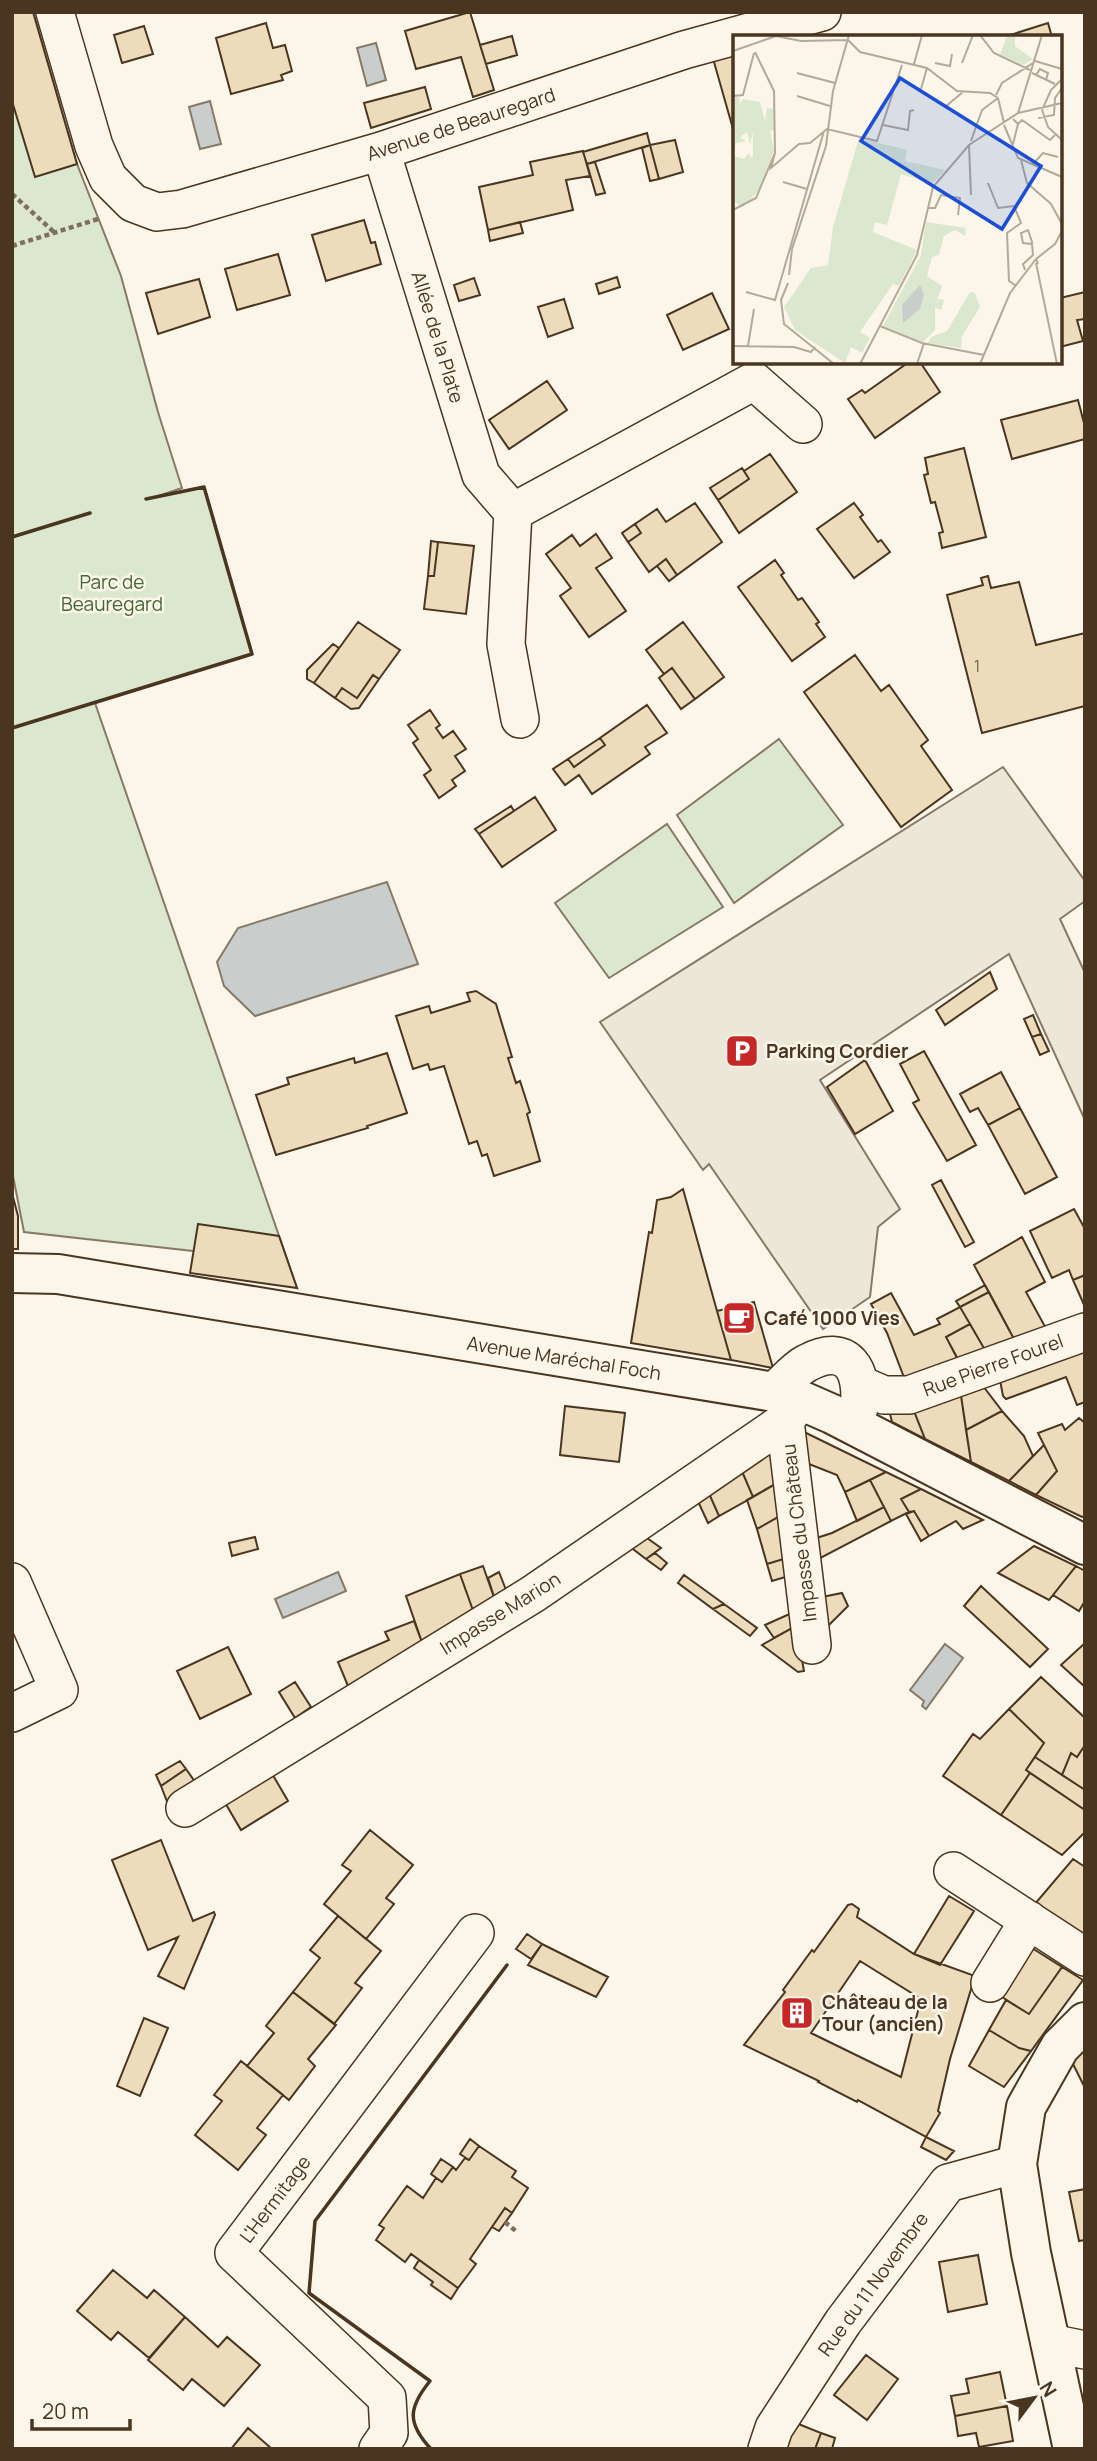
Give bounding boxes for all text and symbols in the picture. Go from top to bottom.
inset map [733,35,1062,364]
street label: Avenue de Beauregard [363,81,559,167]
street label: Allée de la Plate [406,268,470,406]
park label: Parc de Beauregard [61,569,163,617]
house number: 1 [974,655,980,677]
parking icon: Parking Cordier [723,1032,761,1070]
place label: Parking Cordier [766,1038,909,1064]
cafe icon: Café 1000 Vies [720,1299,758,1337]
place label: Café 1000 Vies [764,1305,900,1331]
street label: Rue Pierre Fourel [919,1328,1067,1402]
street label: Avenue Maréchal Foch [465,1330,663,1386]
street label: Impasse du Château [775,1443,823,1623]
street label: Impasse Marion [435,1566,565,1660]
place label: Château de la Tour (ancien) [822,1989,948,2037]
building icon: Château de la Tour (ancien) [778,1994,816,2032]
street label: L'Hermitage [233,2150,317,2248]
street label: Rue du 11 Novembre [812,2207,934,2361]
north arrow [999,2363,1069,2433]
text: N [1034,2376,1063,2402]
scale bar [32,2388,130,2432]
text: 20 m [42,2397,89,2425]

